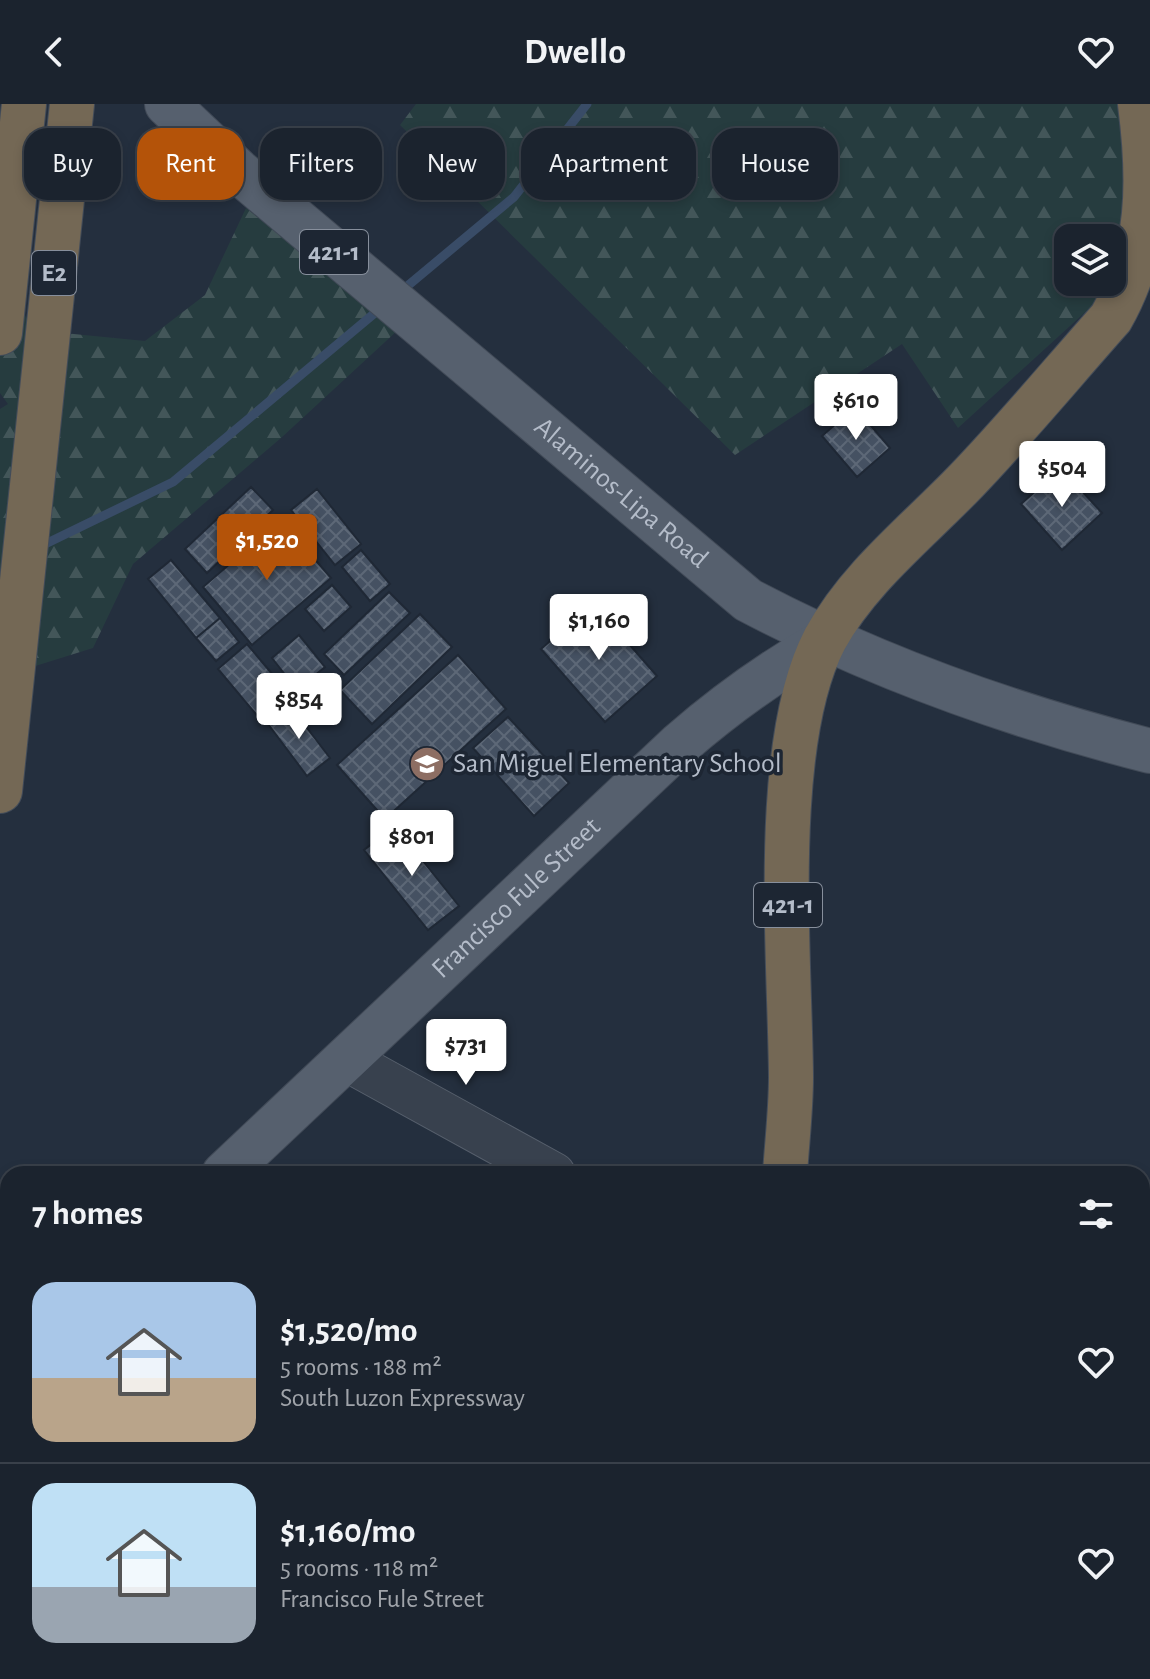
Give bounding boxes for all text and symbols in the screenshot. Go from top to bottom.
icon: back [32,30,76,74]
icon: heart [1074,30,1118,74]
text: Dwello [524,34,626,70]
chip: Buy [24,128,121,200]
chip: Rent [137,128,244,200]
chip: Filters [260,128,382,200]
chip: New [398,128,505,200]
chip: Apartment [521,128,696,200]
chip: House [712,128,838,200]
map controls [1054,224,1126,296]
button: layers [1054,224,1126,296]
road number: 421-1 [300,230,368,274]
road number: E2 [32,251,76,295]
pin: $610 [809,374,903,442]
text: $610 [832,387,880,413]
street label: Alaminos-Lipa Road [529,412,713,574]
pin: $504 [1015,441,1109,509]
text: $504 [1037,454,1087,480]
pin: $1,520 [202,514,332,582]
text: $1,520 [235,527,299,553]
pin: $1,160 [534,594,664,662]
text: $1,160 [568,607,630,633]
pin: $854 [252,673,346,741]
text: $854 [275,686,323,712]
school or university icon: San Miguel Elementary School [408,745,446,783]
place label: San Miguel Elementary School [453,750,782,778]
pin: $801 [365,810,459,878]
street label: Francisco Fule Street [427,813,606,984]
text: $801 [388,823,436,849]
road number: 421-1 [754,883,822,927]
pin: $731 [419,1019,513,1087]
text: $731 [444,1032,488,1058]
icon: filters [1074,1192,1118,1236]
text: 7 homes [32,1197,143,1231]
icon: home [96,1314,192,1410]
text: $1,520/mo [280,1314,418,1348]
icon: heart [1074,1340,1118,1384]
text: 5 rooms · 188 m² [280,1354,442,1380]
text: South Luzon Expressway [280,1385,525,1411]
icon: home [96,1515,192,1611]
text: $1,160/mo [280,1515,416,1549]
icon: heart [1074,1541,1118,1585]
text: 5 rooms · 118 m² [280,1555,438,1581]
text: Francisco Fule Street [280,1586,484,1612]

